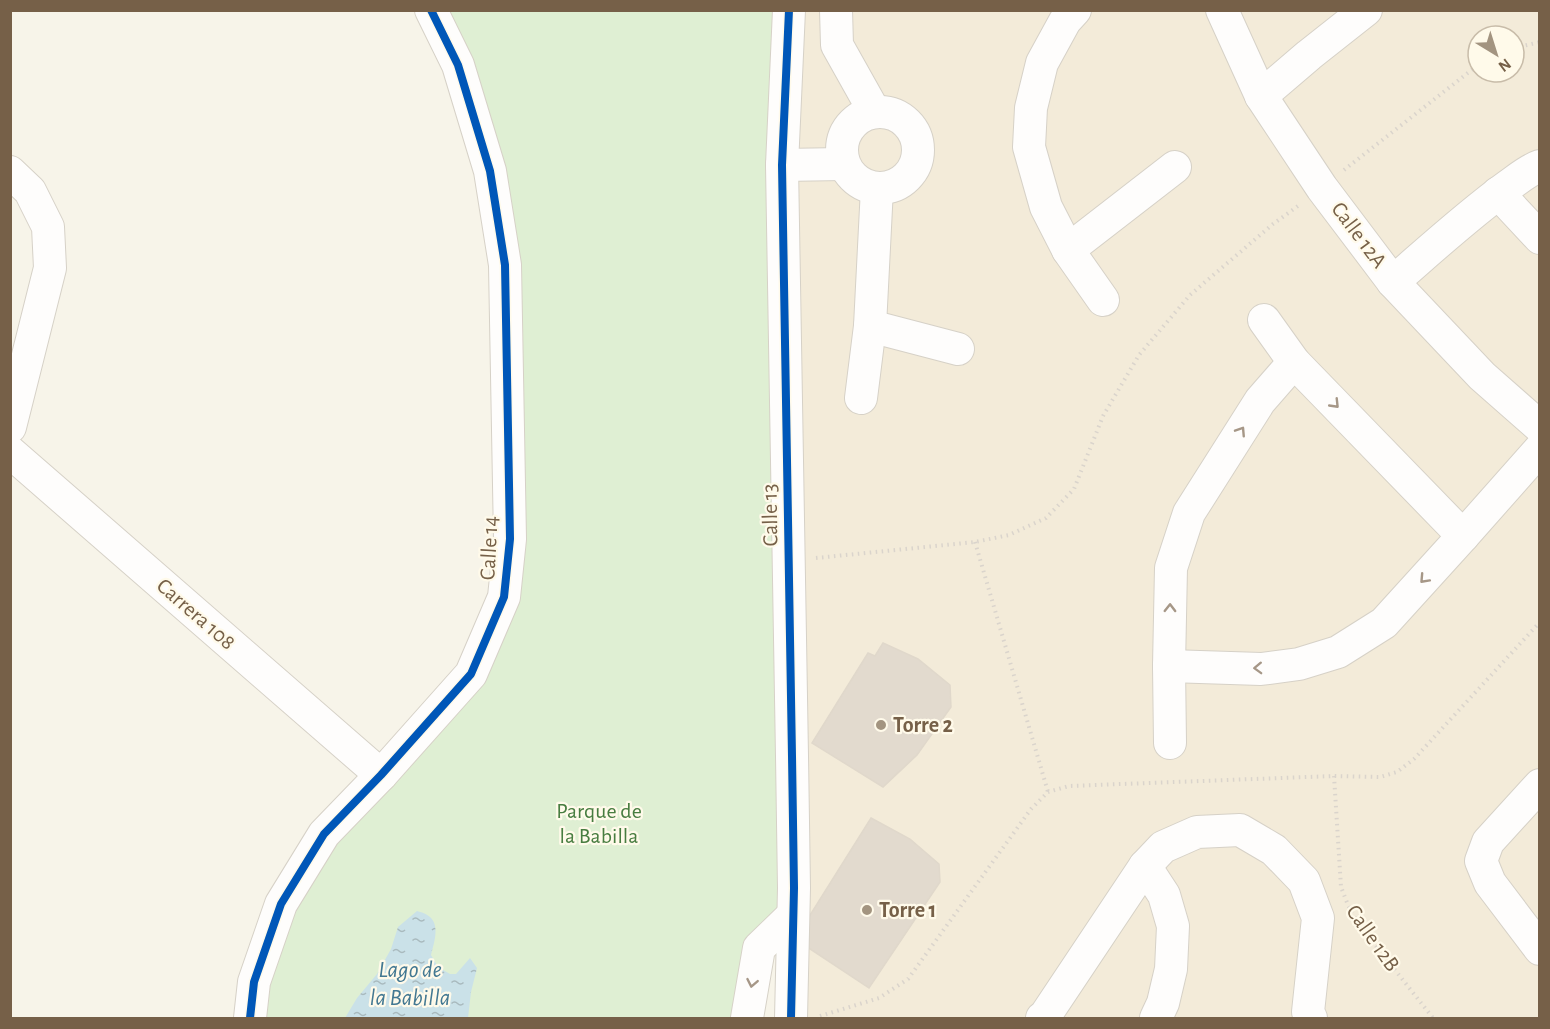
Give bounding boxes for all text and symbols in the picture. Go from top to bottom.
north arrow [1466,24,1526,84]
text: N [1495,55,1514,75]
street label: Calle 12A [1327,198,1391,272]
one-way arrow [1327,397,1338,408]
one-way arrow [1234,426,1245,437]
street label: Calle 13 [758,483,782,547]
street label: Calle 14 [476,515,502,581]
one-way arrow [1420,573,1431,583]
street label: Carrera 108 [153,574,239,654]
one-way arrow [1164,603,1177,612]
one-way arrow [1254,662,1263,675]
place label: Torre 2 [893,714,953,736]
marker: Torre 2 [874,718,888,732]
park label: Parque de la Babilla [556,800,642,847]
place label: Torre 1 [879,899,936,921]
street label: Calle 12B [1342,901,1404,975]
marker: Torre 1 [860,903,874,917]
water label: Lago de la Babilla [370,958,450,1010]
one-way arrow [746,978,759,988]

